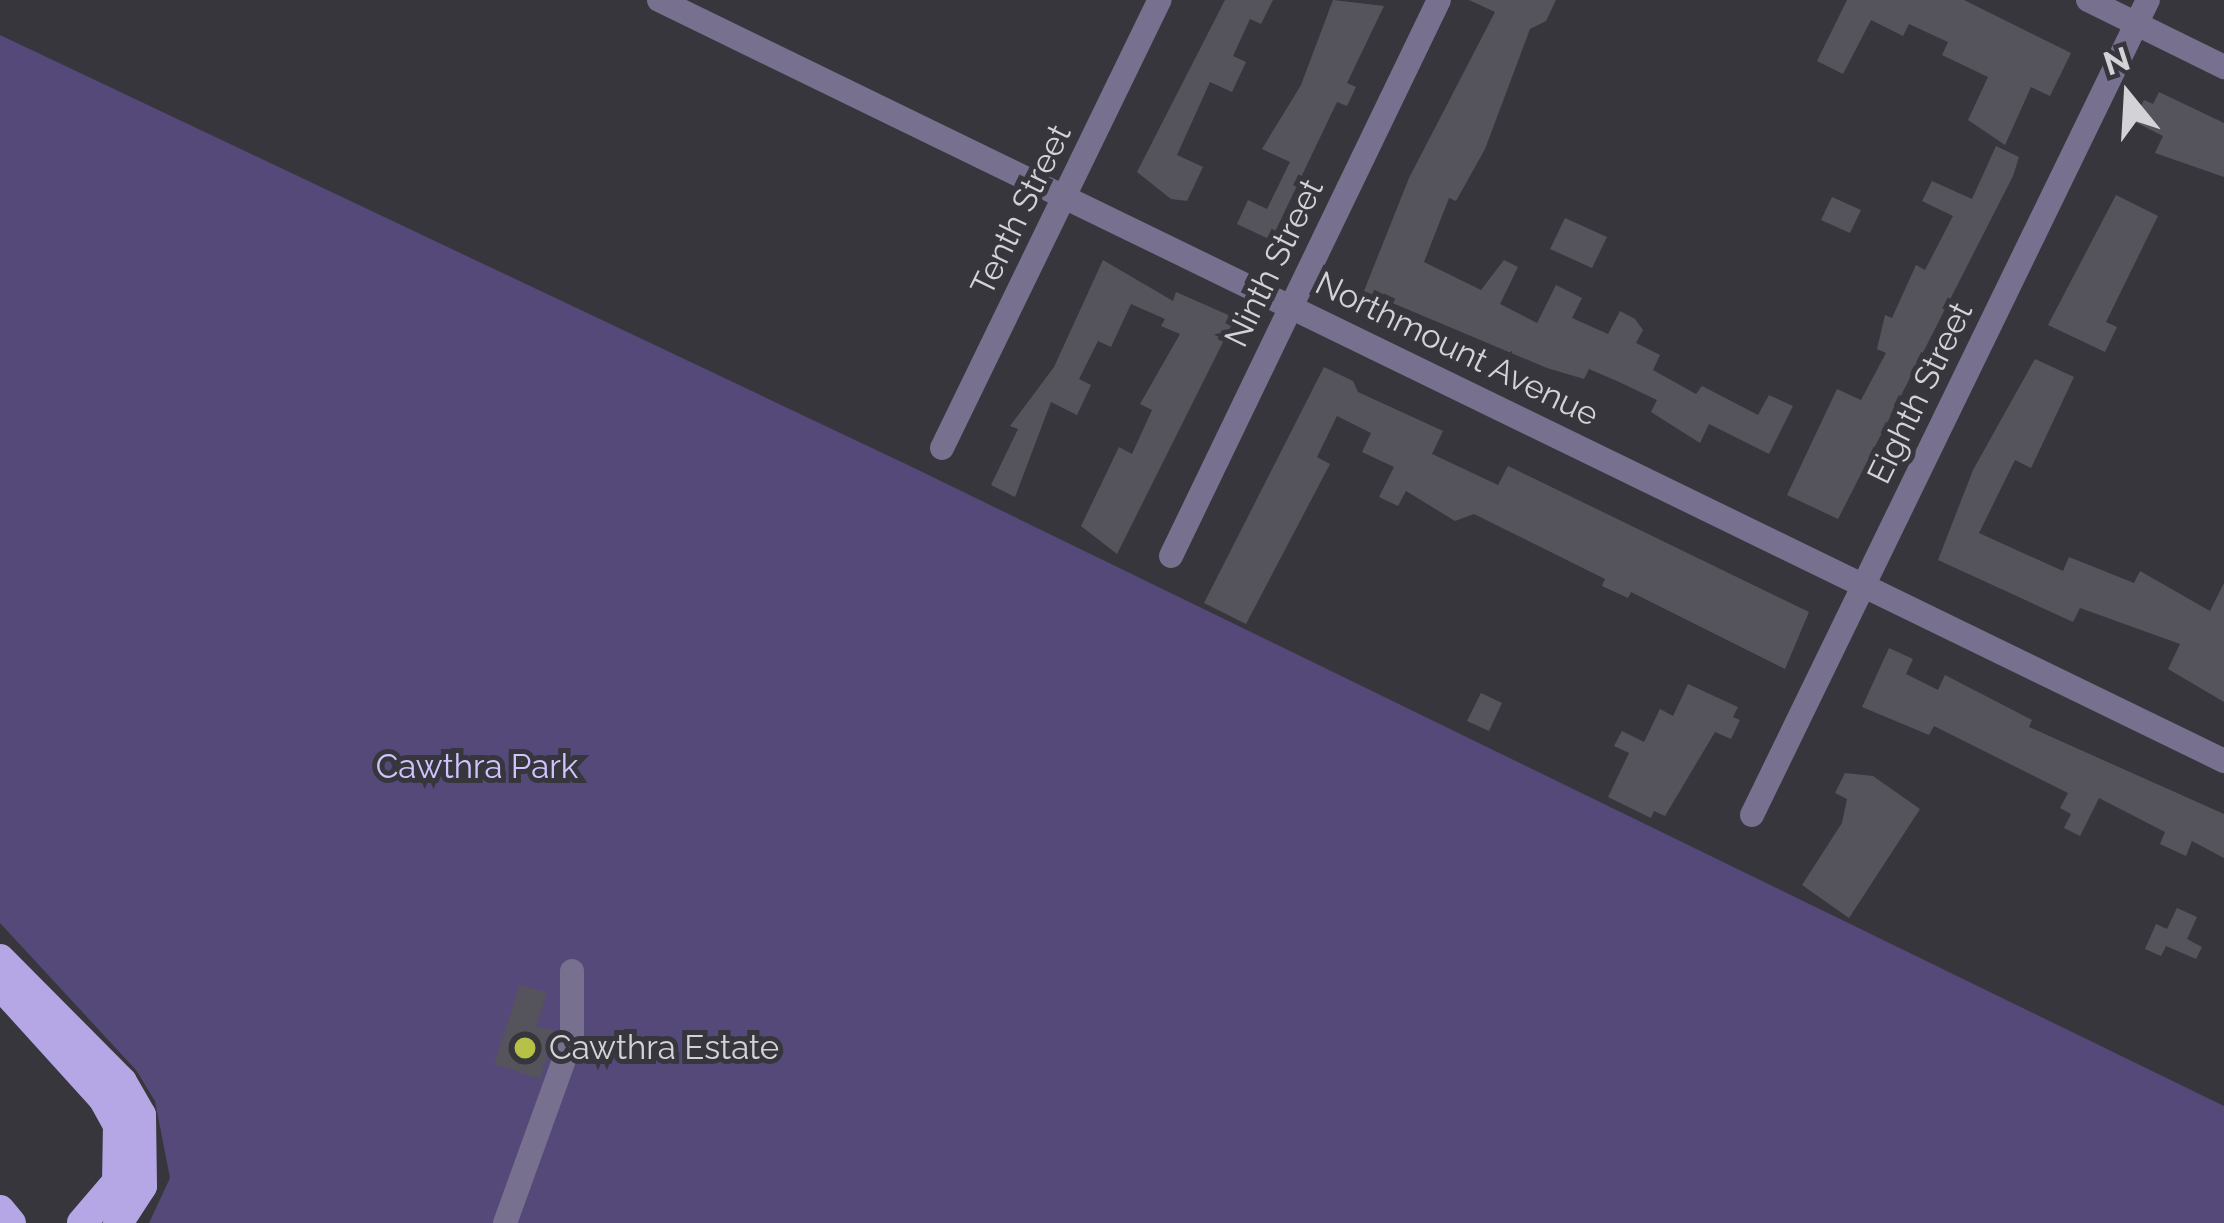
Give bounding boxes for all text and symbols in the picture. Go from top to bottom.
north arrow [2068,36,2188,156]
text: N [2099,39,2135,84]
street label: Tenth Street [963,118,1079,302]
street label: Ninth Street [1216,173,1332,353]
street label: Northmount Avenue [1309,263,1605,435]
street label: Eighth Street [1859,296,1981,490]
park label: Cawthra Park [376,747,578,787]
place label: Cawthra Estate [549,1028,779,1068]
marker: Cawthra Estate [512,1035,538,1061]

